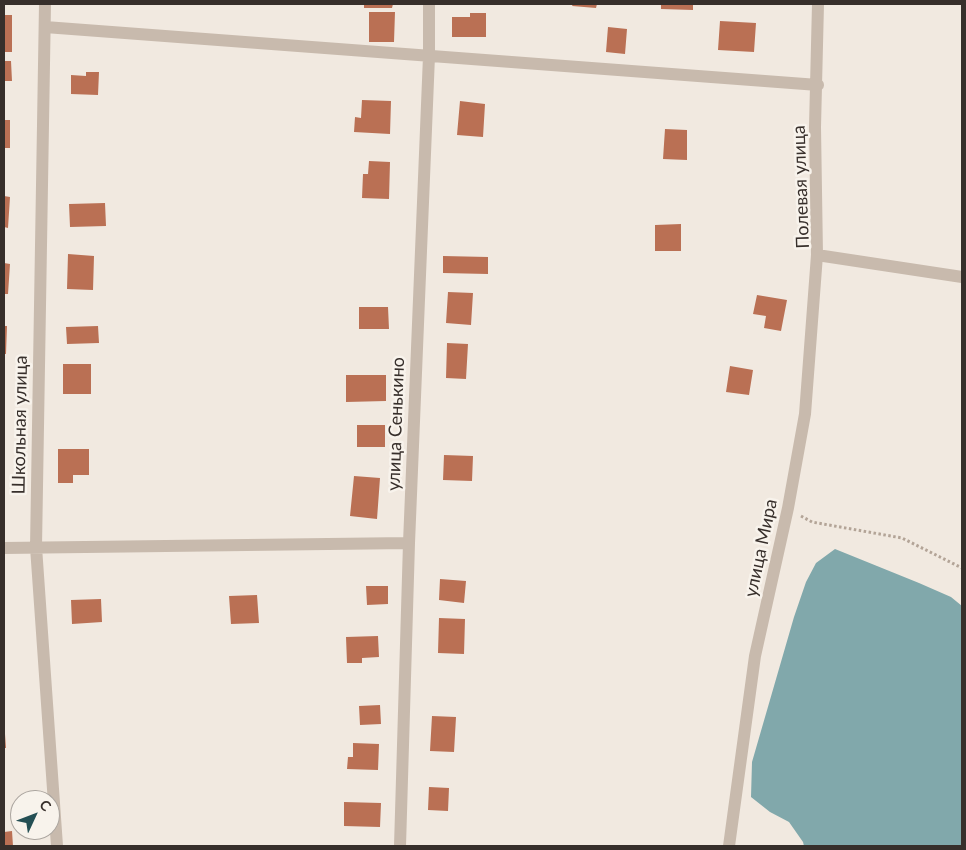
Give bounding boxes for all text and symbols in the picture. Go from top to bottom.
street label: Полевая улица [788,125,814,249]
street label: Школьная улица [8,355,32,495]
street label: улица Сенькино [383,357,409,491]
street label: улица Мира [740,497,782,599]
north arrow [10,790,60,840]
text: С [36,796,55,814]

